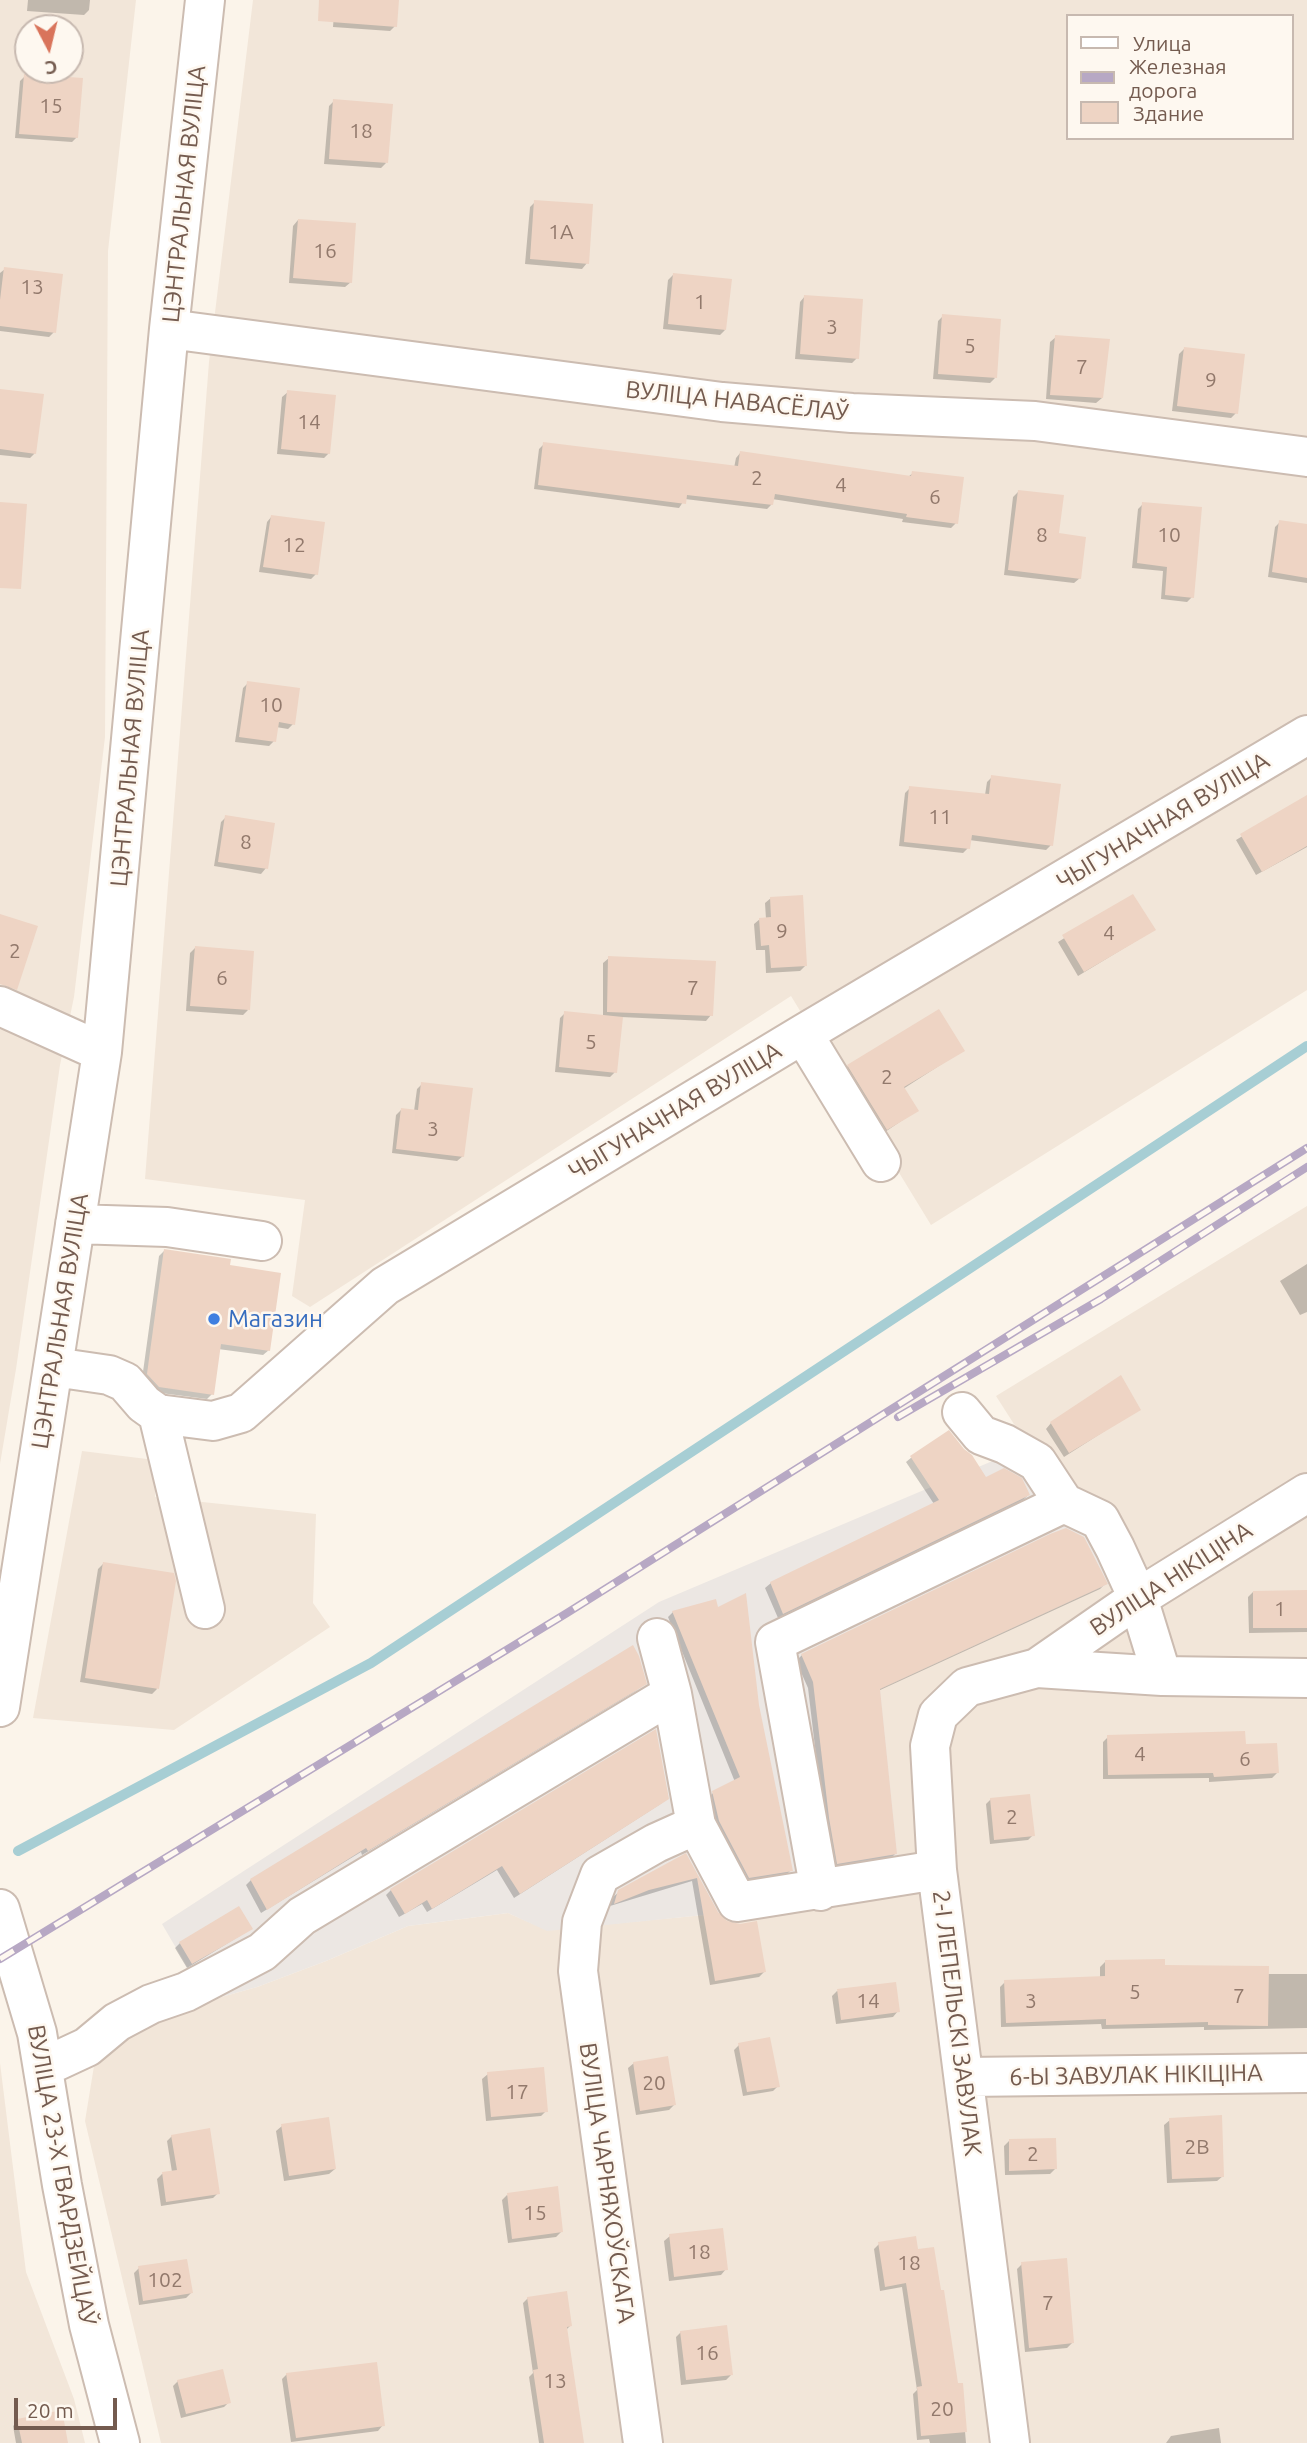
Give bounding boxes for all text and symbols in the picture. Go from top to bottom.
north arrow [14,14,84,84]
legend [1066,14,1293,140]
text: Улица [1133,31,1191,55]
text: Железная дорога [1129,54,1227,102]
text: С [44,56,59,80]
street label: ЦЭНТРАЛЬНАЯ ВУЛІЦА [156,64,212,324]
house number: 15 [39,93,63,119]
text: Здание [1133,101,1204,125]
house number: 18 [349,118,373,144]
house number: 1А [548,219,574,245]
house number: 16 [313,238,337,264]
house number: 13 [20,274,44,300]
house number: 1 [694,289,706,315]
house number: 3 [826,314,838,340]
house number: 5 [964,333,976,359]
house number: 7 [1076,354,1088,380]
house number: 9 [1205,367,1217,393]
street label: ВУЛІЦА НАВАСЁЛАЎ [624,375,850,427]
house number: 14 [297,409,321,435]
house number: 2 [751,465,763,491]
house number: 4 [835,472,847,498]
house number: 6 [929,484,941,510]
house number: 8 [1036,522,1048,548]
house number: 10 [1157,522,1181,548]
house number: 12 [282,532,306,558]
street label: ЦЭНТРАЛЬНАЯ ВУЛІЦА [104,628,156,888]
house number: 10 [259,692,283,718]
street label: ЧЫГУНАЧНАЯ ВУЛІЦА [1051,746,1275,896]
house number: 11 [928,804,952,830]
house number: 8 [240,829,252,855]
house number: 9 [776,918,788,944]
house number: 4 [1103,920,1115,946]
house number: 2 [9,938,21,964]
house number: 6 [216,965,228,991]
house number: 7 [687,975,699,1001]
house number: 5 [585,1029,597,1055]
street label: ЧЫГУНАЧНАЯ ВУЛІЦА [563,1036,787,1186]
house number: 2 [881,1064,893,1090]
house number: 3 [427,1116,439,1142]
street label: ЦЭНТРАЛЬНАЯ ВУЛІЦА [26,1191,94,1451]
place label: Магазин [228,1305,323,1333]
marker: Магазин [206,1311,222,1327]
street label: ВУЛІЦА НІКІЦІНА [1085,1516,1257,1642]
house number: 1 [1274,1596,1286,1622]
house number: 4 [1134,1741,1146,1767]
house number: 6 [1239,1746,1251,1772]
house number: 2 [1006,1804,1018,1830]
street label: 2-І ЛЕПЕЛЬСКІ ЗАВУЛАК [926,1889,988,2157]
house number: 5 [1129,1979,1141,2005]
house number: 7 [1233,1983,1245,2009]
house number: 14 [856,1988,880,2014]
house number: 3 [1025,1988,1037,2014]
street label: ВУЛІЦА 23-Х ГВАРДЗЕЙЦАЎ [21,2023,103,2327]
street label: ВУЛІЦА ЧАРНЯХОЎСКАГА [573,2041,641,2325]
street label: 6-Ы ЗАВУЛАК НІКІЦІНА [1009,2058,1263,2092]
house number: 20 [642,2070,666,2096]
house number: 17 [505,2079,529,2105]
house number: 2В [1184,2134,1210,2160]
house number: 2 [1027,2141,1039,2167]
house number: 15 [523,2200,547,2226]
house number: 18 [687,2239,711,2265]
house number: 18 [897,2250,921,2276]
house number: 102 [147,2267,183,2293]
house number: 7 [1042,2290,1054,2316]
house number: 16 [695,2340,719,2366]
house number: 13 [543,2368,567,2394]
scale bar [18,2384,121,2428]
house number: 20 [930,2396,954,2422]
text: 20 m [27,2398,74,2422]

